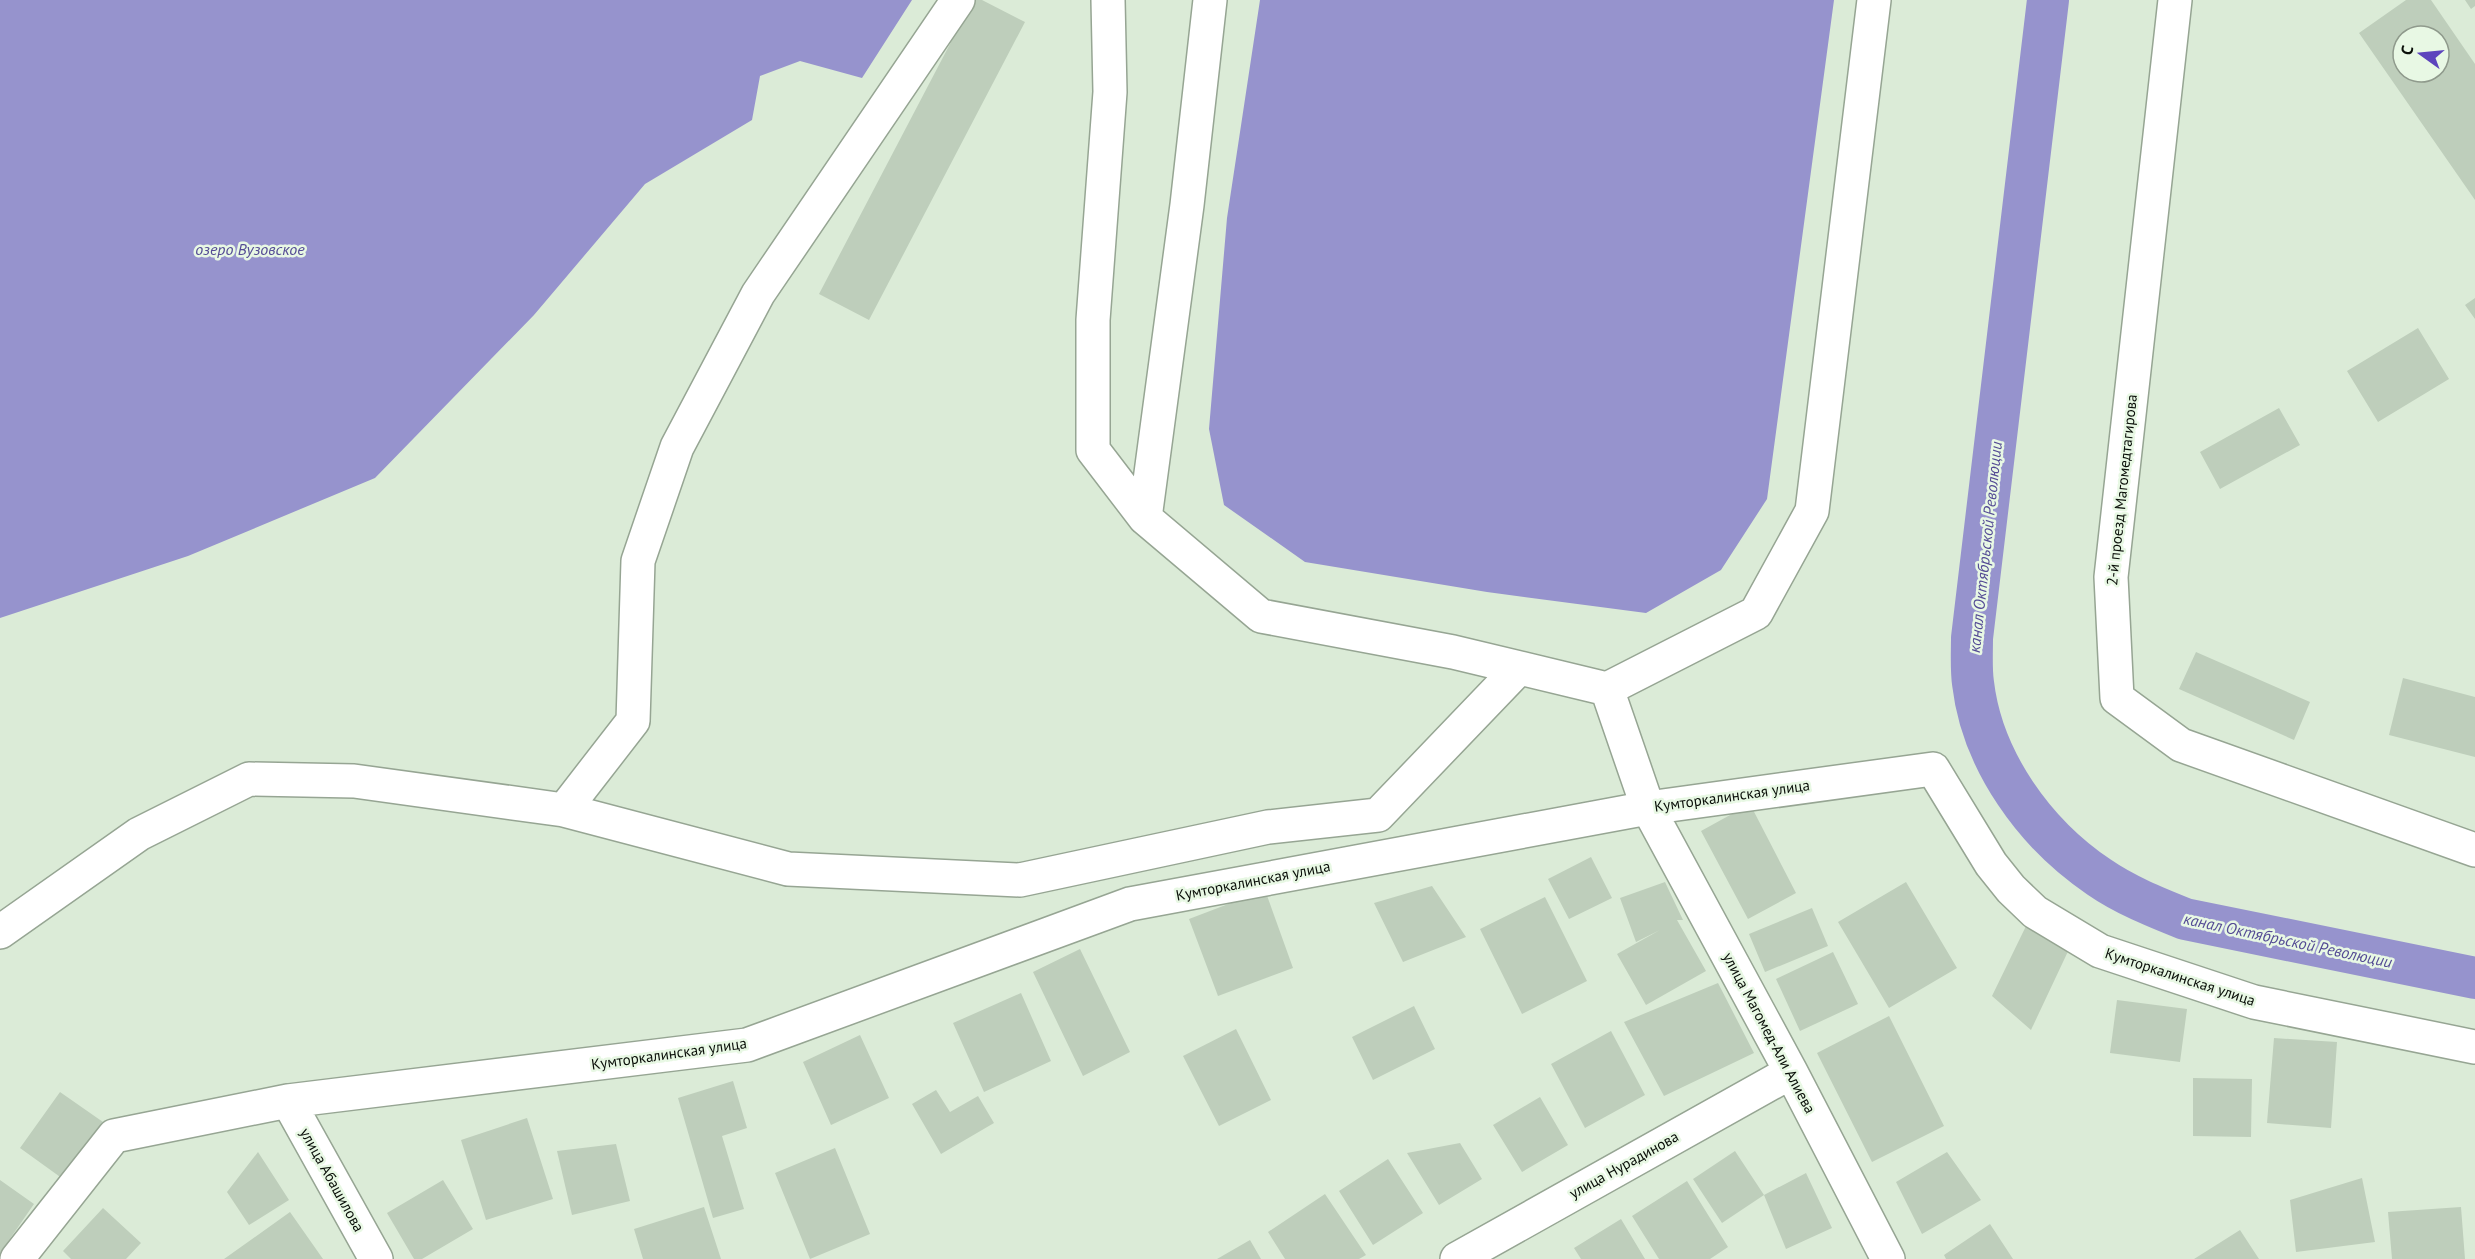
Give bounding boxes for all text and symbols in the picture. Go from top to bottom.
north arrow [2391,24,2451,84]
text: С [2396,43,2417,57]
water label: озеро Вузовское [195,239,305,259]
street label: 2-й проезд Магомедтагирова [2102,393,2141,587]
water label: канал Октябрьской Революции [1964,440,2006,654]
street label: Кумторкалинская улица [1653,775,1811,816]
street label: Кумторкалинская улица [1174,856,1332,905]
water label: канал Октябрьской Революции [2182,908,2394,972]
street label: Кумторкалинская улица [2103,943,2258,1010]
street label: улица Магомед-Али Алиева [1719,949,1820,1117]
street label: Кумторкалинская улица [590,1033,748,1074]
street label: улица Абашилова [296,1125,369,1235]
street label: улица Нурадинова [1566,1127,1682,1202]

